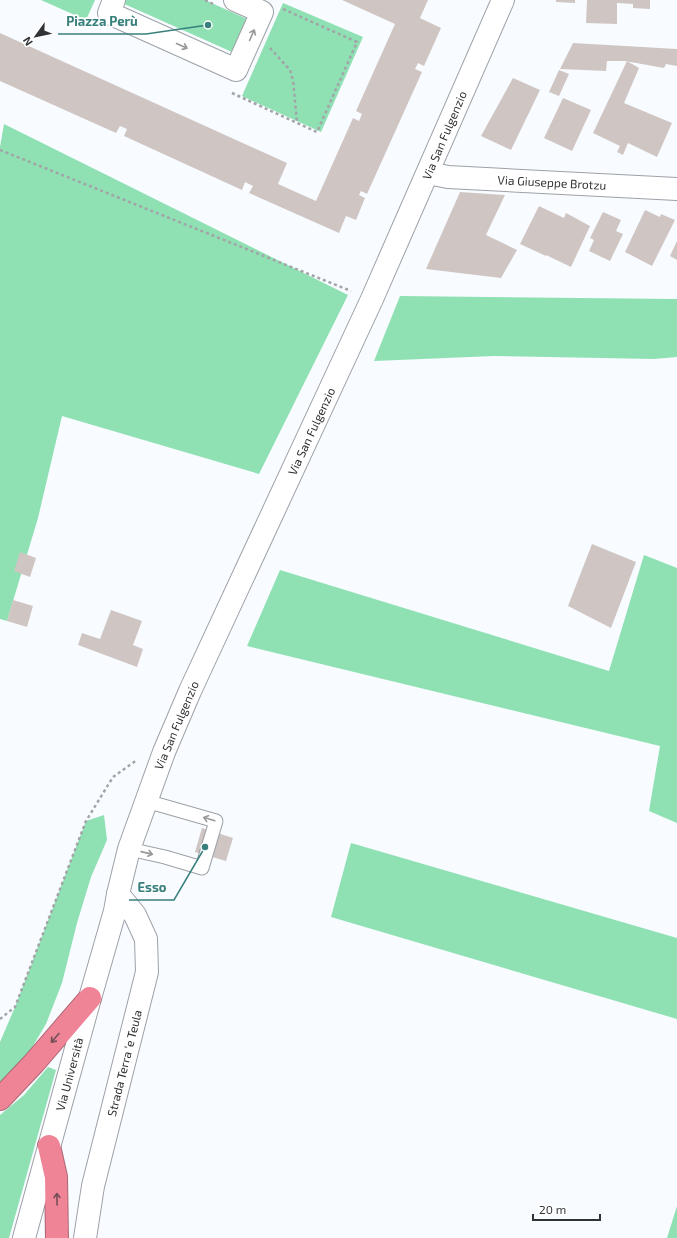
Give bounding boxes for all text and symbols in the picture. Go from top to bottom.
callout: Piazza Perù [58,9,146,34]
text: Piazza Perù [66,13,138,29]
north arrow [16,16,56,56]
one-way arrow [249,29,256,41]
text: N [20,35,35,49]
one-way arrow [176,43,188,50]
street label: Via San Fulgenzio [419,88,469,182]
street label: Via Giuseppe Brotzu [497,172,607,192]
street label: Via San Fulgenzio [285,385,338,477]
street label: Via San Fulgenzio [151,678,201,772]
one-way arrow [203,815,216,822]
one-way arrow [140,850,153,858]
callout: Esso [129,875,174,900]
text: Esso [138,879,167,895]
street label: Strada Terra 'e Teula [104,1008,144,1118]
one-way arrow [51,1033,60,1044]
street label: Via Università [52,1036,86,1112]
one-way arrow [53,1193,61,1206]
scale bar [533,1196,600,1222]
text: 20 m [539,1202,566,1216]

